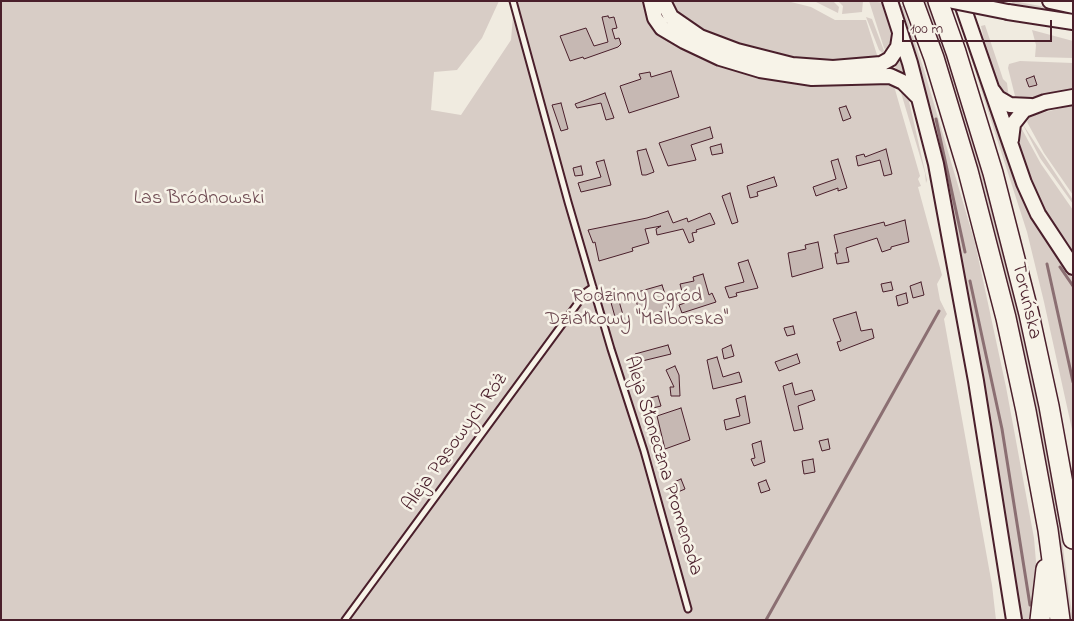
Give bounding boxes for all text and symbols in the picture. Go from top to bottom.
scale bar [904,10,1054,42]
text: 100 m [910,18,943,40]
park label: Las Bródnowski [134,188,264,212]
street label: Toruńska [1005,260,1045,342]
park label: Rodzinny Ogród Działkowy "Malborska" [546,286,728,333]
street label: Aleja Słoneczna Promenada [617,353,707,579]
street label: Aleja Pąsowych Róż [398,370,514,516]

